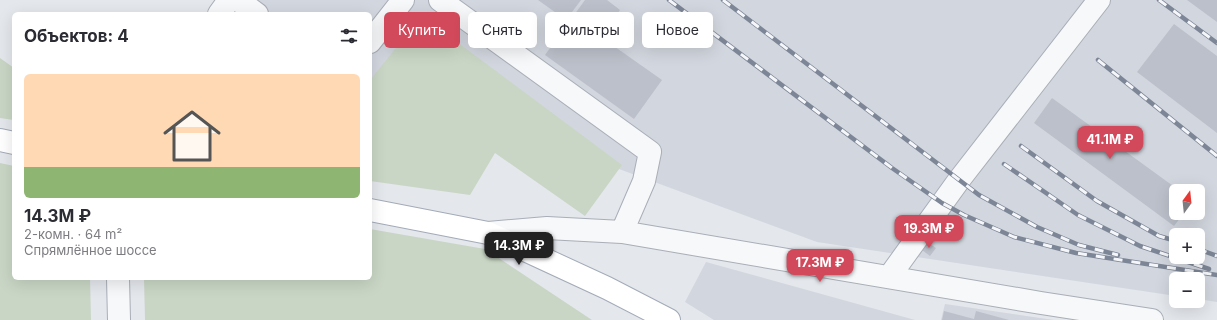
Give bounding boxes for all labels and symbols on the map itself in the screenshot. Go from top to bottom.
pin: 41.1M ₽ [1073,126,1147,160]
north arrow [1169,184,1205,220]
pin: 19.3M ₽ [892,215,966,249]
pin: 14.3M ₽ [482,232,556,266]
pin: 17.3M ₽ [783,249,857,283]

